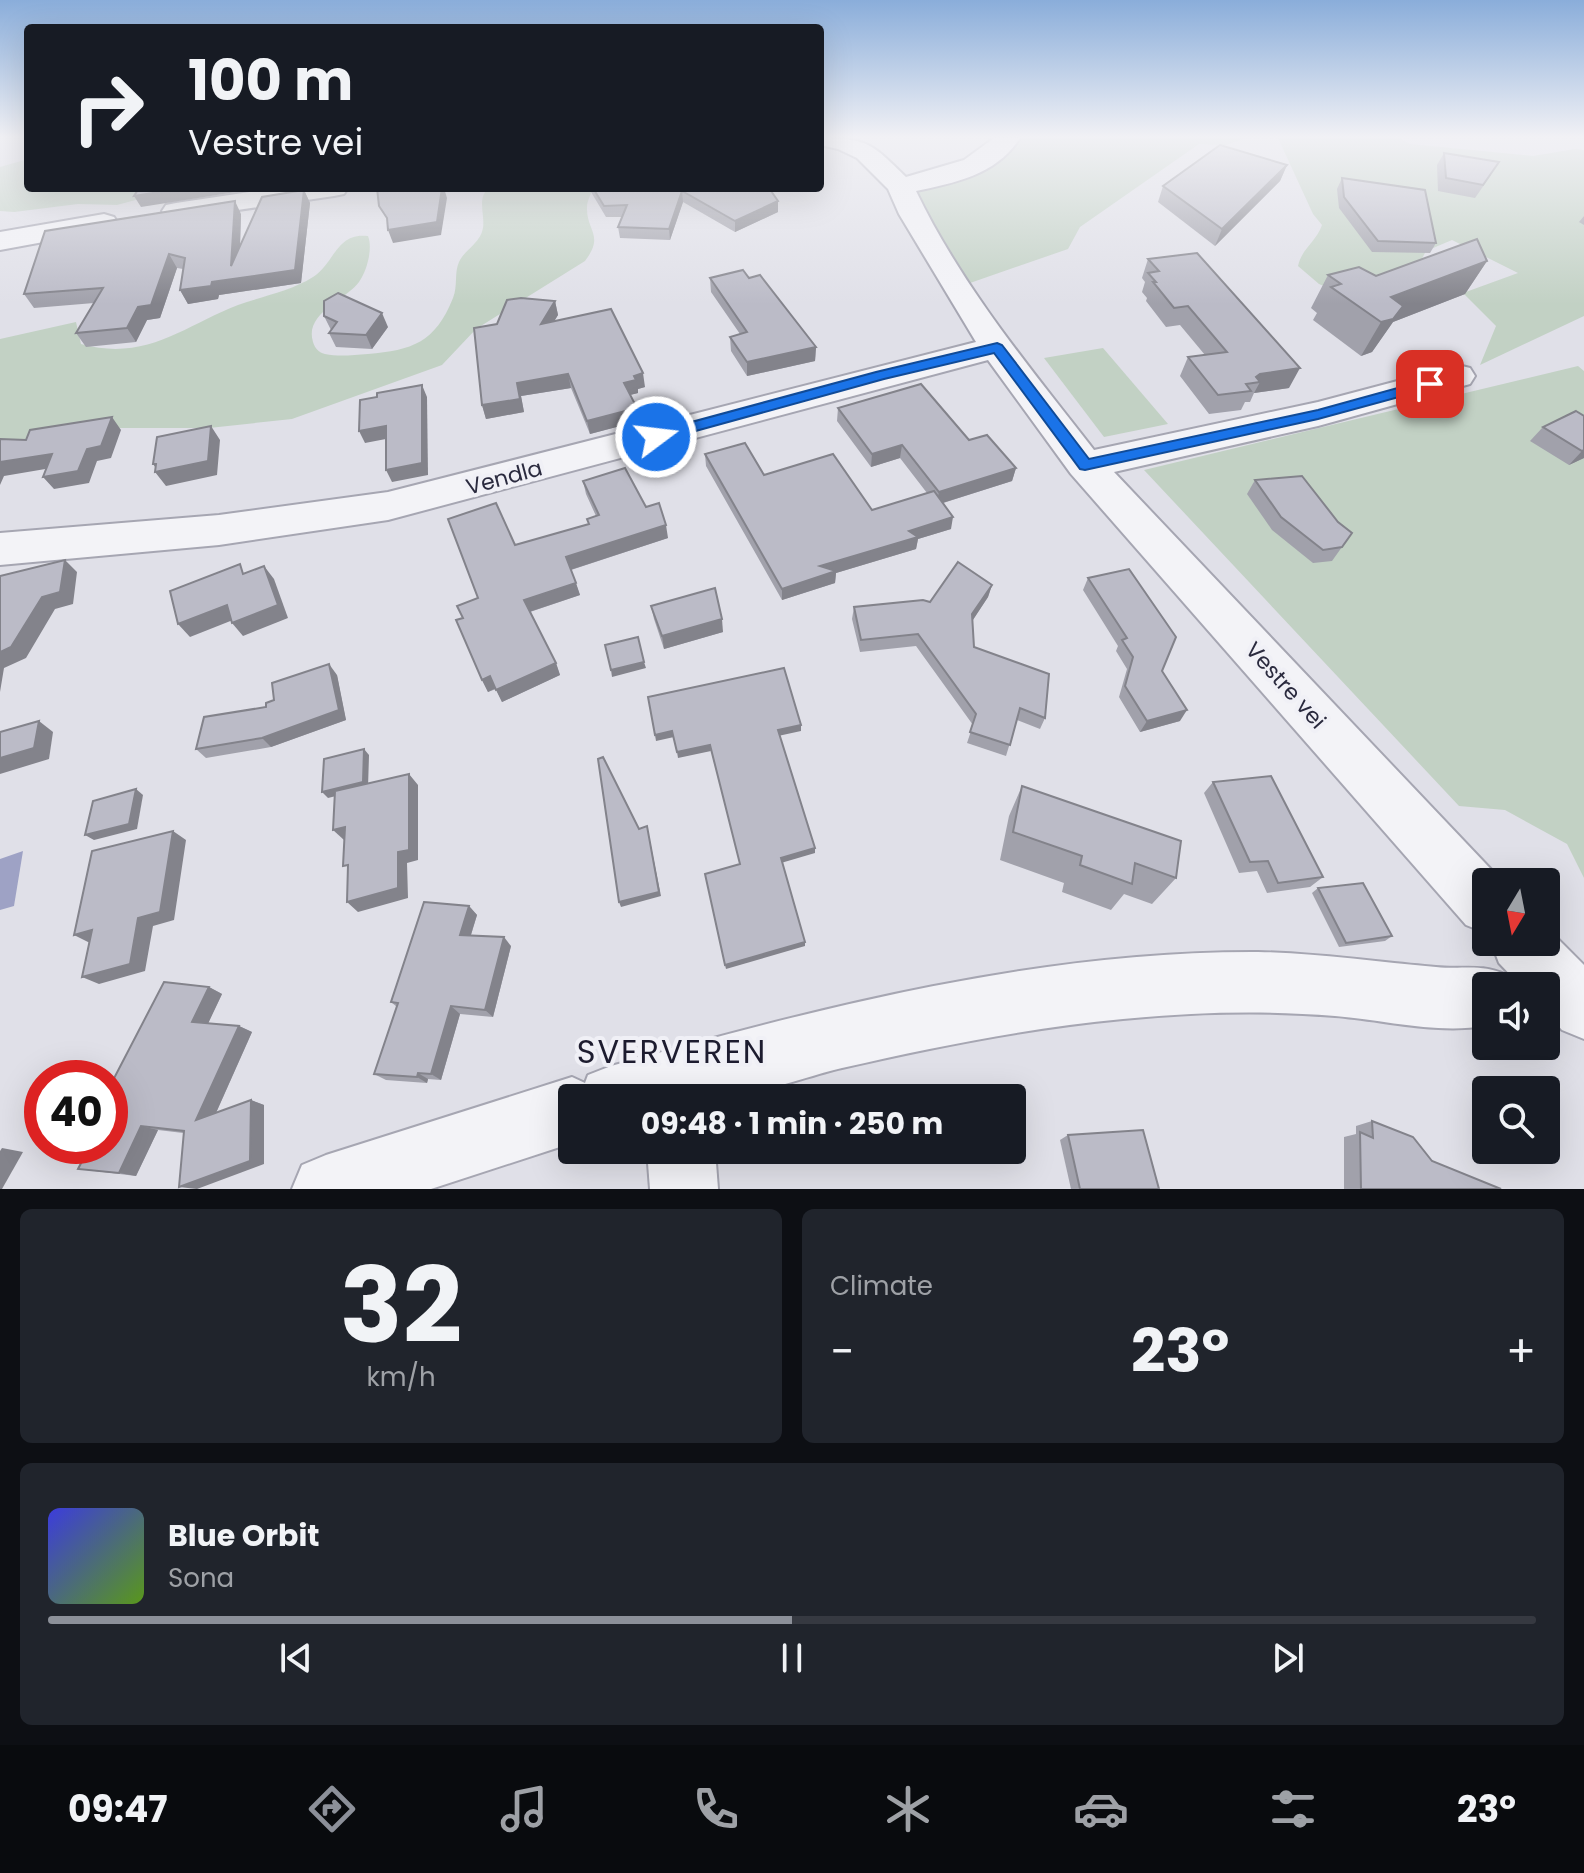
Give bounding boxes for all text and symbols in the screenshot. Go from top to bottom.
text: 100 m [188,41,353,120]
icon: right [56,56,160,160]
text: Vestre vei [188,117,363,168]
pin [1396,350,1464,418]
icon: arrive [1408,362,1452,406]
position arrow [614,395,698,479]
street label: Vendla [463,452,546,503]
street label: Vestre vei [1238,635,1333,736]
north arrow [1472,868,1560,956]
map controls [1472,868,1560,1164]
button: sound [1472,972,1560,1060]
district label: SVERVEREN [577,1029,767,1074]
speed limit sign: 40 [24,1060,128,1164]
button: search [1472,1076,1560,1164]
text: 09:48 · 1 min · 250 m [641,1102,943,1145]
text: 32 [340,1233,462,1378]
text: Climate [830,1268,933,1304]
text: 23° [1131,1309,1229,1393]
text: − [830,1321,854,1382]
text: + [1506,1321,1536,1382]
text: km/h [366,1359,436,1395]
text: Blue Orbit [168,1514,320,1557]
text: Sona [168,1560,234,1596]
icon: previous [274,1636,318,1680]
icon: pause [770,1636,814,1680]
icon: next [1266,1636,1310,1680]
icon: directions [304,1781,360,1837]
icon: music [496,1781,552,1837]
icon: phone [688,1781,744,1837]
icon: climate [880,1781,936,1837]
icon: car [1073,1781,1129,1837]
icon: filters [1265,1781,1321,1837]
text: 09:47 [68,1784,168,1835]
text: 23° [1457,1784,1516,1835]

